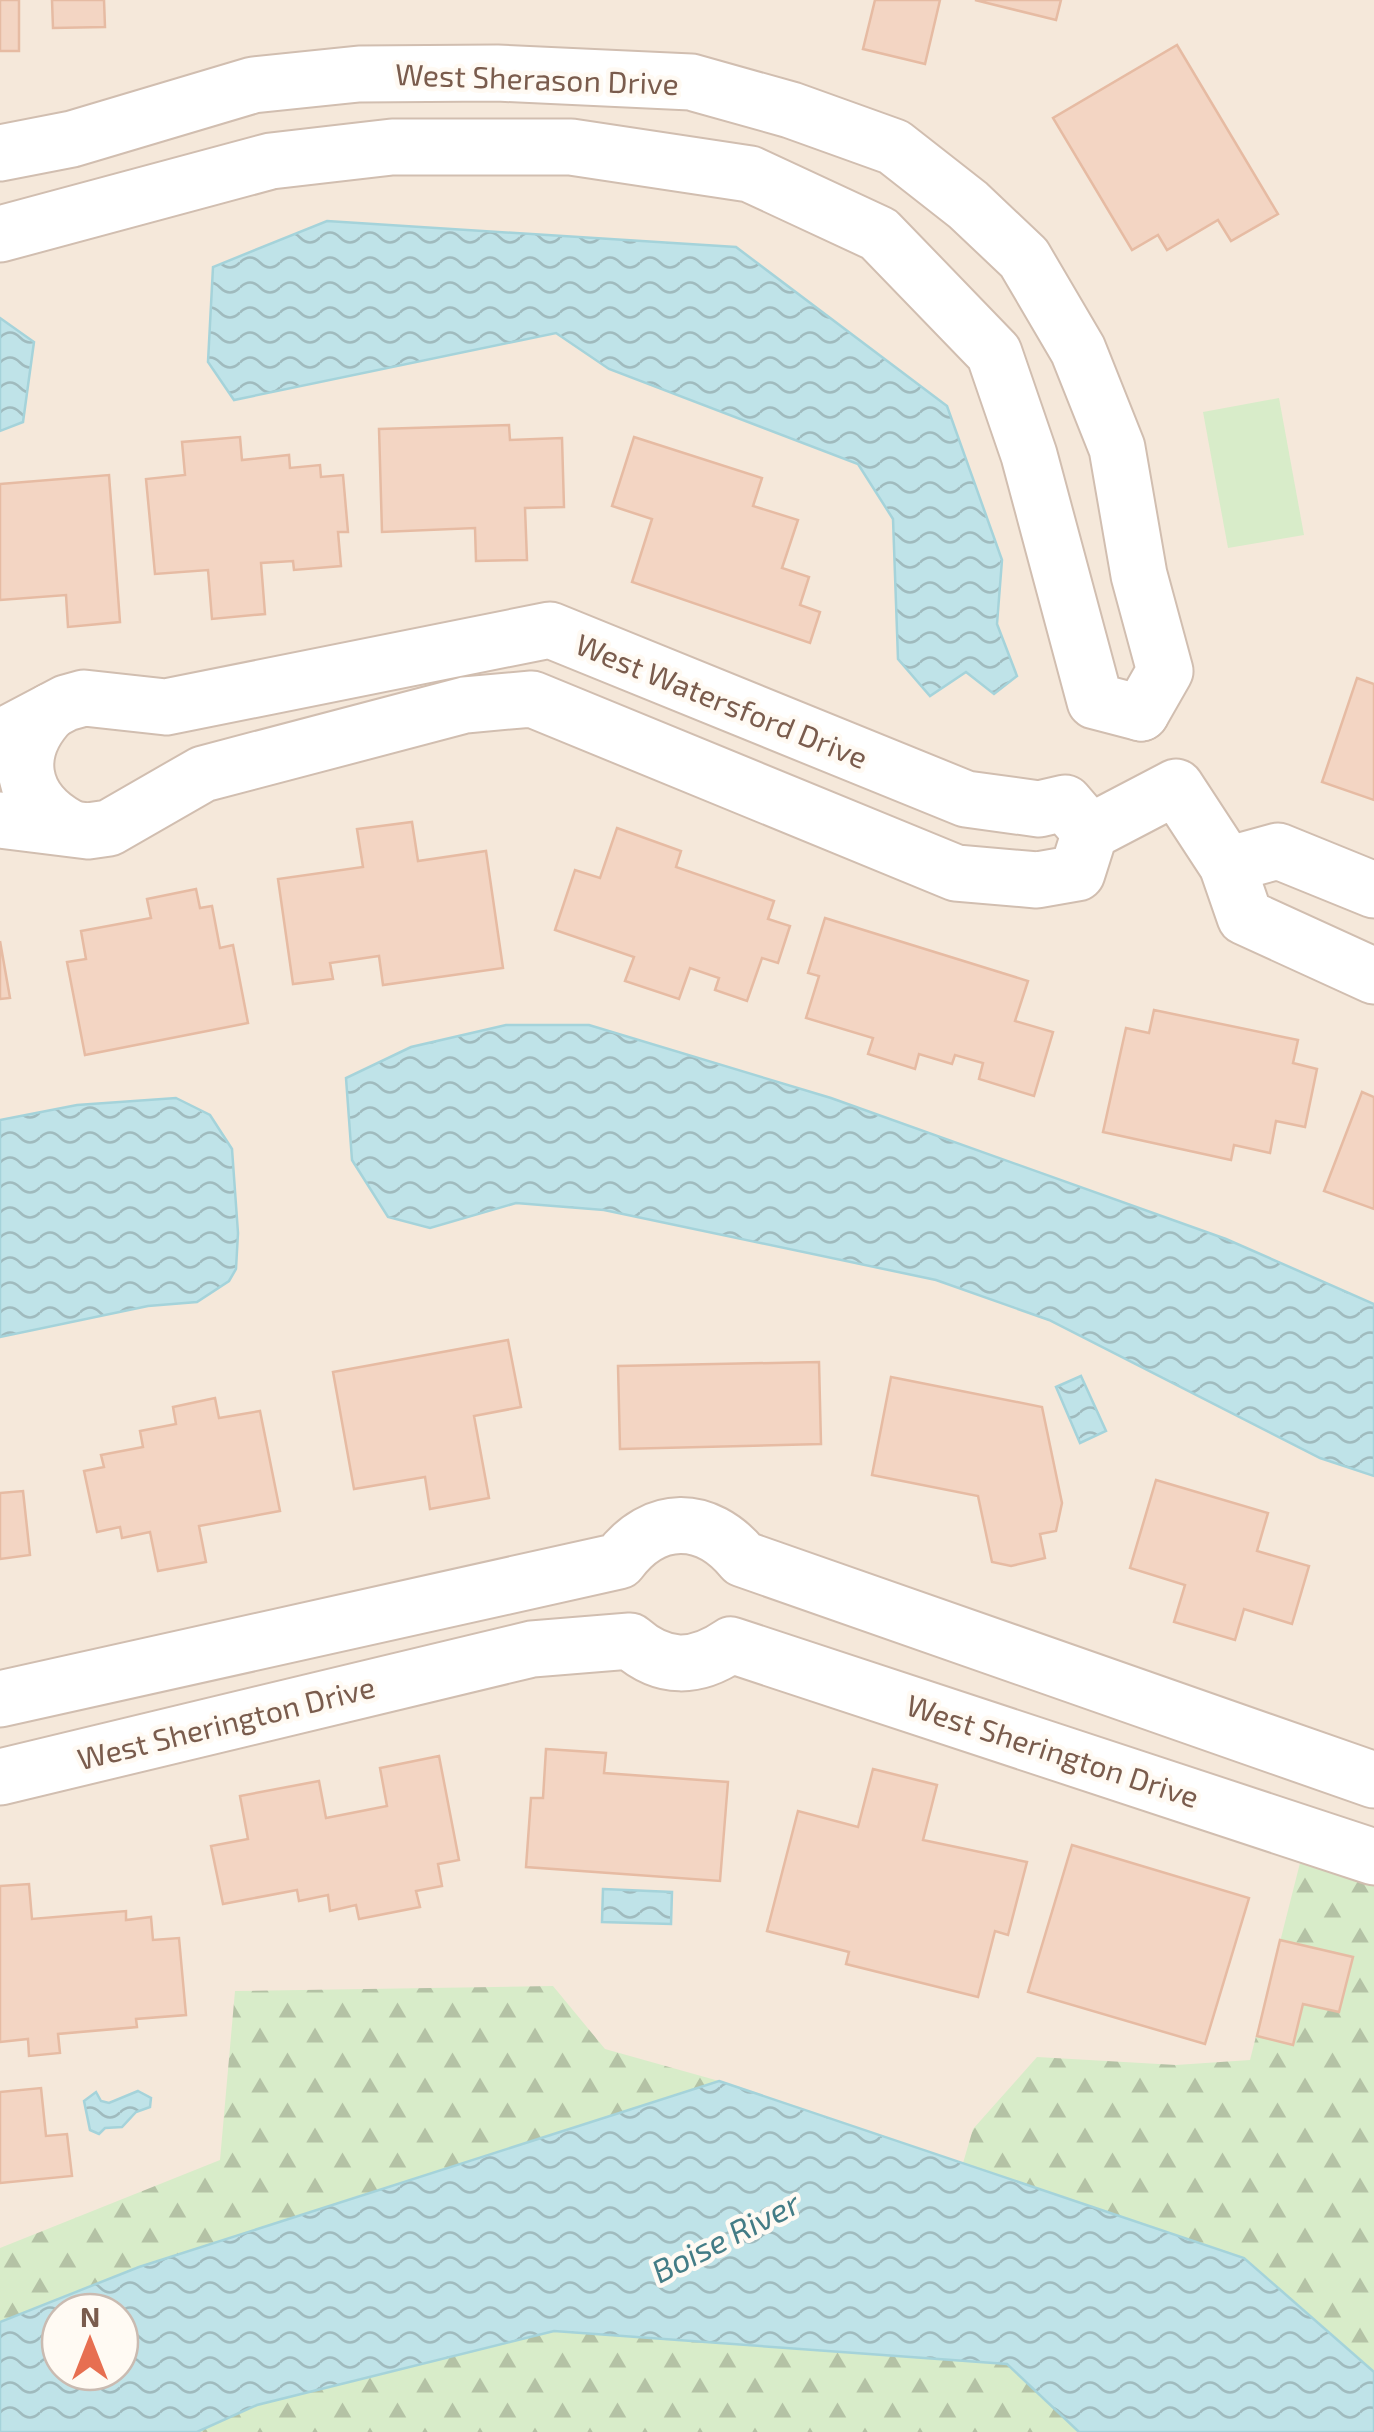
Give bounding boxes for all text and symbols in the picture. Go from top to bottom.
street label: West Sherason Drive [395,55,679,101]
street label: West Watersford Drive [571,625,873,775]
street label: West Sherington Drive [74,1668,378,1776]
street label: West Sherington Drive [902,1686,1204,1814]
water label: Boise River [645,2182,806,2289]
north arrow [40,2292,140,2392]
text: N [80,2299,100,2333]

